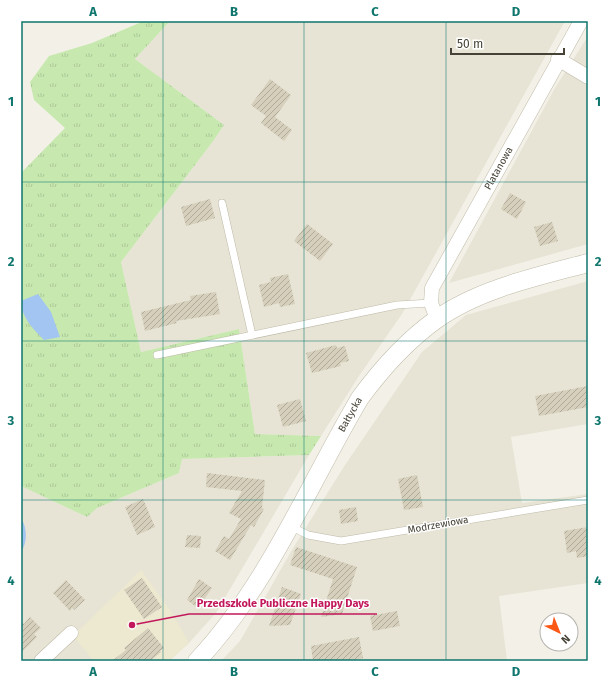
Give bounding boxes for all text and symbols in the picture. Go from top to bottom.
text: A [88,4,97,19]
text: B [230,4,238,19]
text: C [371,4,379,19]
text: D [512,4,521,19]
scale bar [451,30,564,56]
text: 50 m [457,37,483,51]
text: 1 [8,94,14,109]
text: 1 [595,94,601,109]
street label: Platanowa [482,145,515,192]
text: 2 [8,254,15,269]
text: 2 [595,254,602,269]
street label: Bałtycka [336,395,365,434]
text: 3 [7,413,15,428]
text: 3 [594,413,602,428]
street label: Modrzewiowa [407,514,469,536]
text: 4 [7,573,15,588]
text: 4 [594,573,602,588]
callout: Przedszkole Publiczne Happy Days [189,591,377,614]
text: Przedszkole Publiczne Happy Days [197,597,370,610]
north arrow [539,612,579,652]
text: N [558,632,573,646]
text: A [88,664,97,679]
text: B [230,664,238,679]
text: C [371,664,379,679]
text: D [512,664,521,679]

